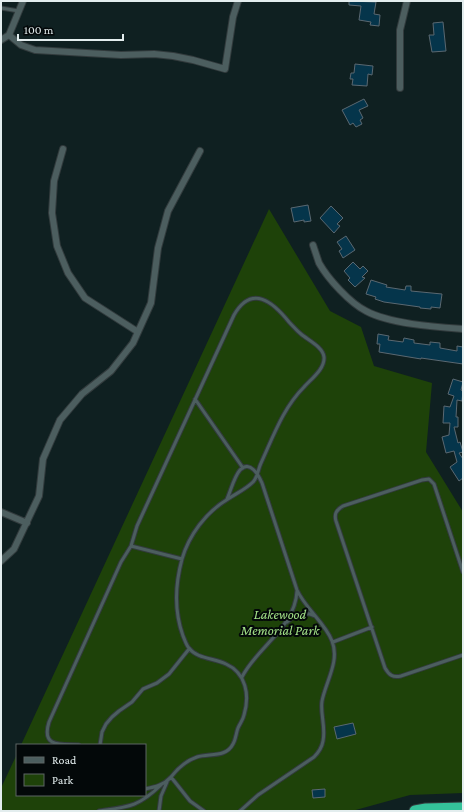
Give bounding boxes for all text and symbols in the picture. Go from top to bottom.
scale bar [18,16,123,42]
text: 100 m [24,23,54,37]
park label: Lakewood Memorial Park [240,606,320,638]
legend [16,744,146,796]
text: Road [52,753,77,767]
text: Park [52,773,74,787]

